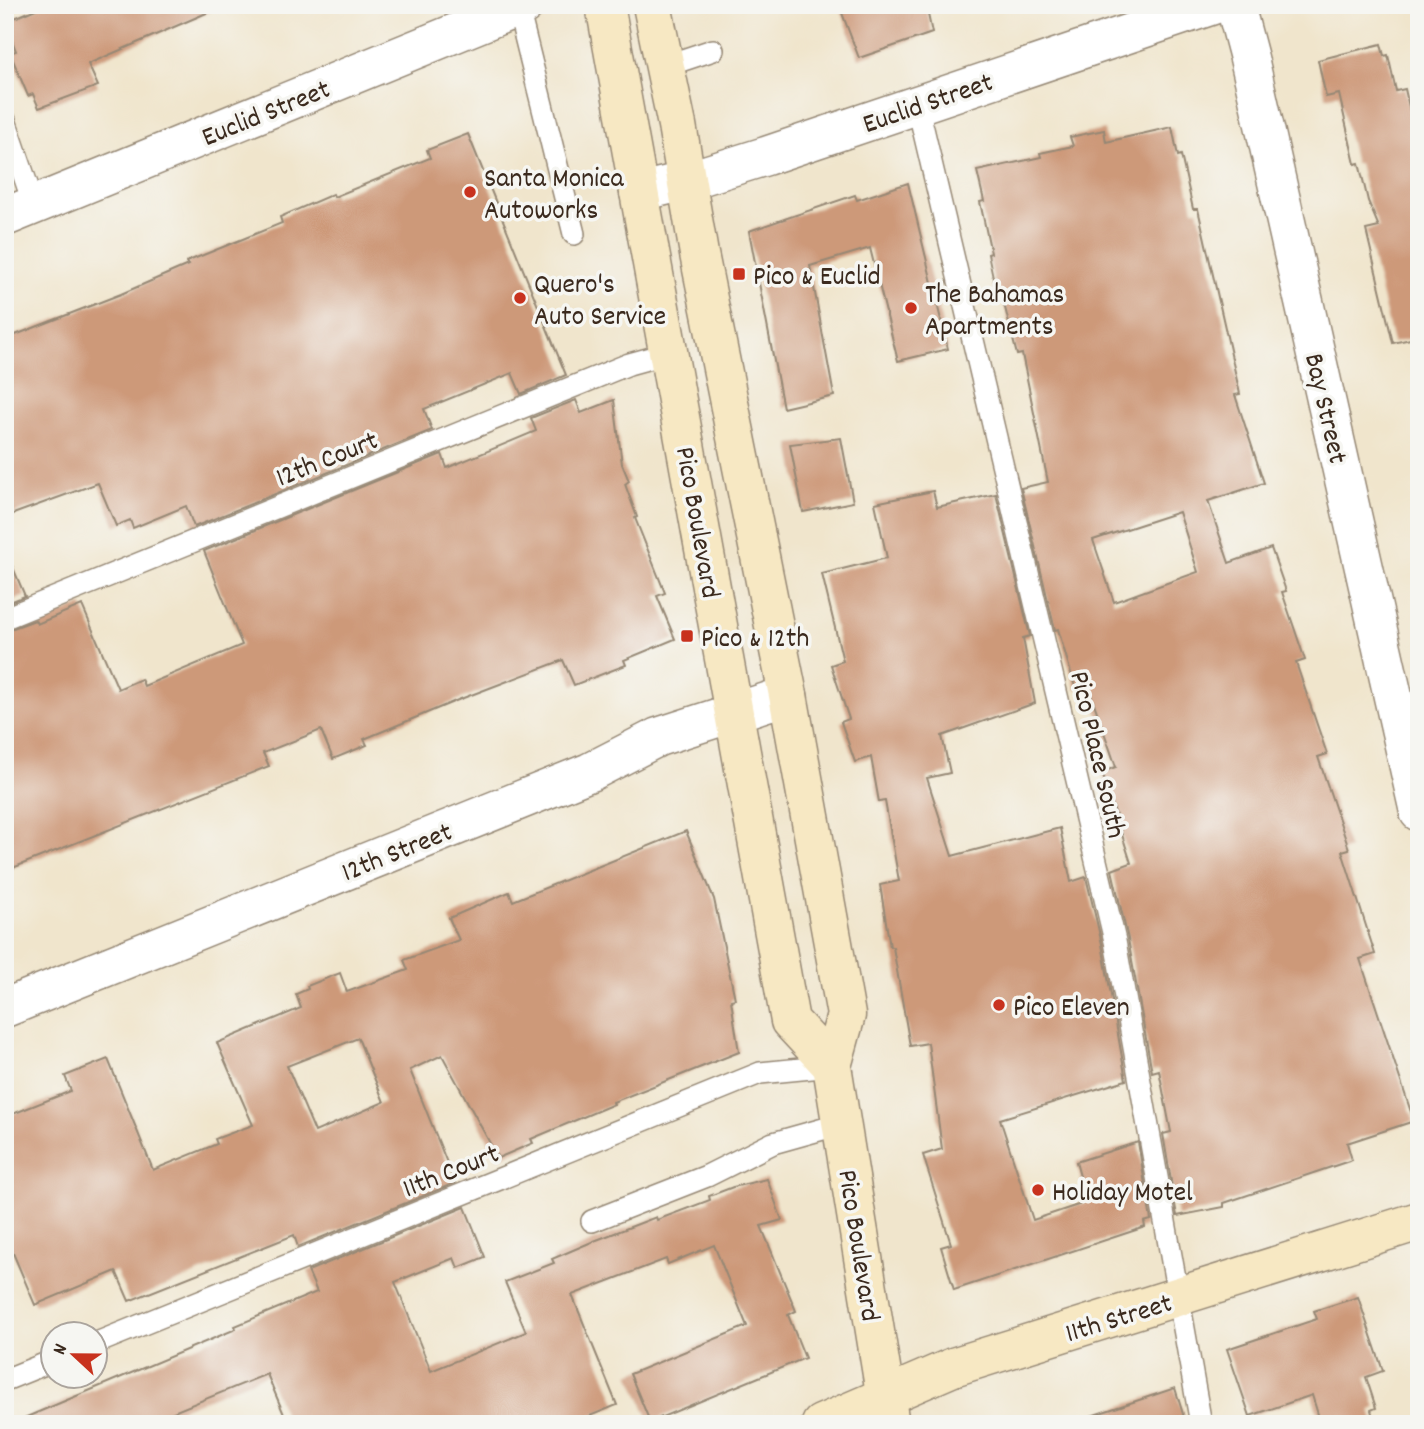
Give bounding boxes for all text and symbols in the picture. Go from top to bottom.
street label: Euclid Street [858,65,999,147]
street label: Euclid Street [197,72,337,160]
place label: Santa Monica Autoworks [484,161,624,233]
marker: Santa Monica Autoworks [462,184,478,200]
place label: Pico & Euclid [753,259,881,299]
marker: Pico & Euclid [731,266,747,282]
place label: Quero's Auto Service [534,267,666,339]
place label: The Bahamas Apartments [925,277,1064,349]
marker: Quero's Auto Service [512,290,528,306]
marker: The Bahamas Apartments [903,300,919,316]
street label: Bay Street [1291,350,1355,468]
street label: 12th Court [271,423,385,500]
street label: Pico Boulevard [662,444,728,602]
place label: Pico & 12th [701,621,809,661]
marker: Pico & 12th [679,628,695,644]
street label: Pico Place South [1056,668,1134,843]
street label: 12th Street [337,814,459,895]
place label: Pico Eleven [1013,990,1130,1030]
marker: Pico Eleven [991,997,1007,1013]
street label: 11th Court [398,1136,506,1211]
street label: Pico Boulevard [824,1167,888,1325]
place label: Holiday Motel [1052,1175,1193,1215]
marker: Holiday Motel [1030,1182,1046,1198]
street label: 11th Street [1061,1286,1178,1356]
north arrow [38,1320,108,1390]
text: N [47,1341,76,1359]

